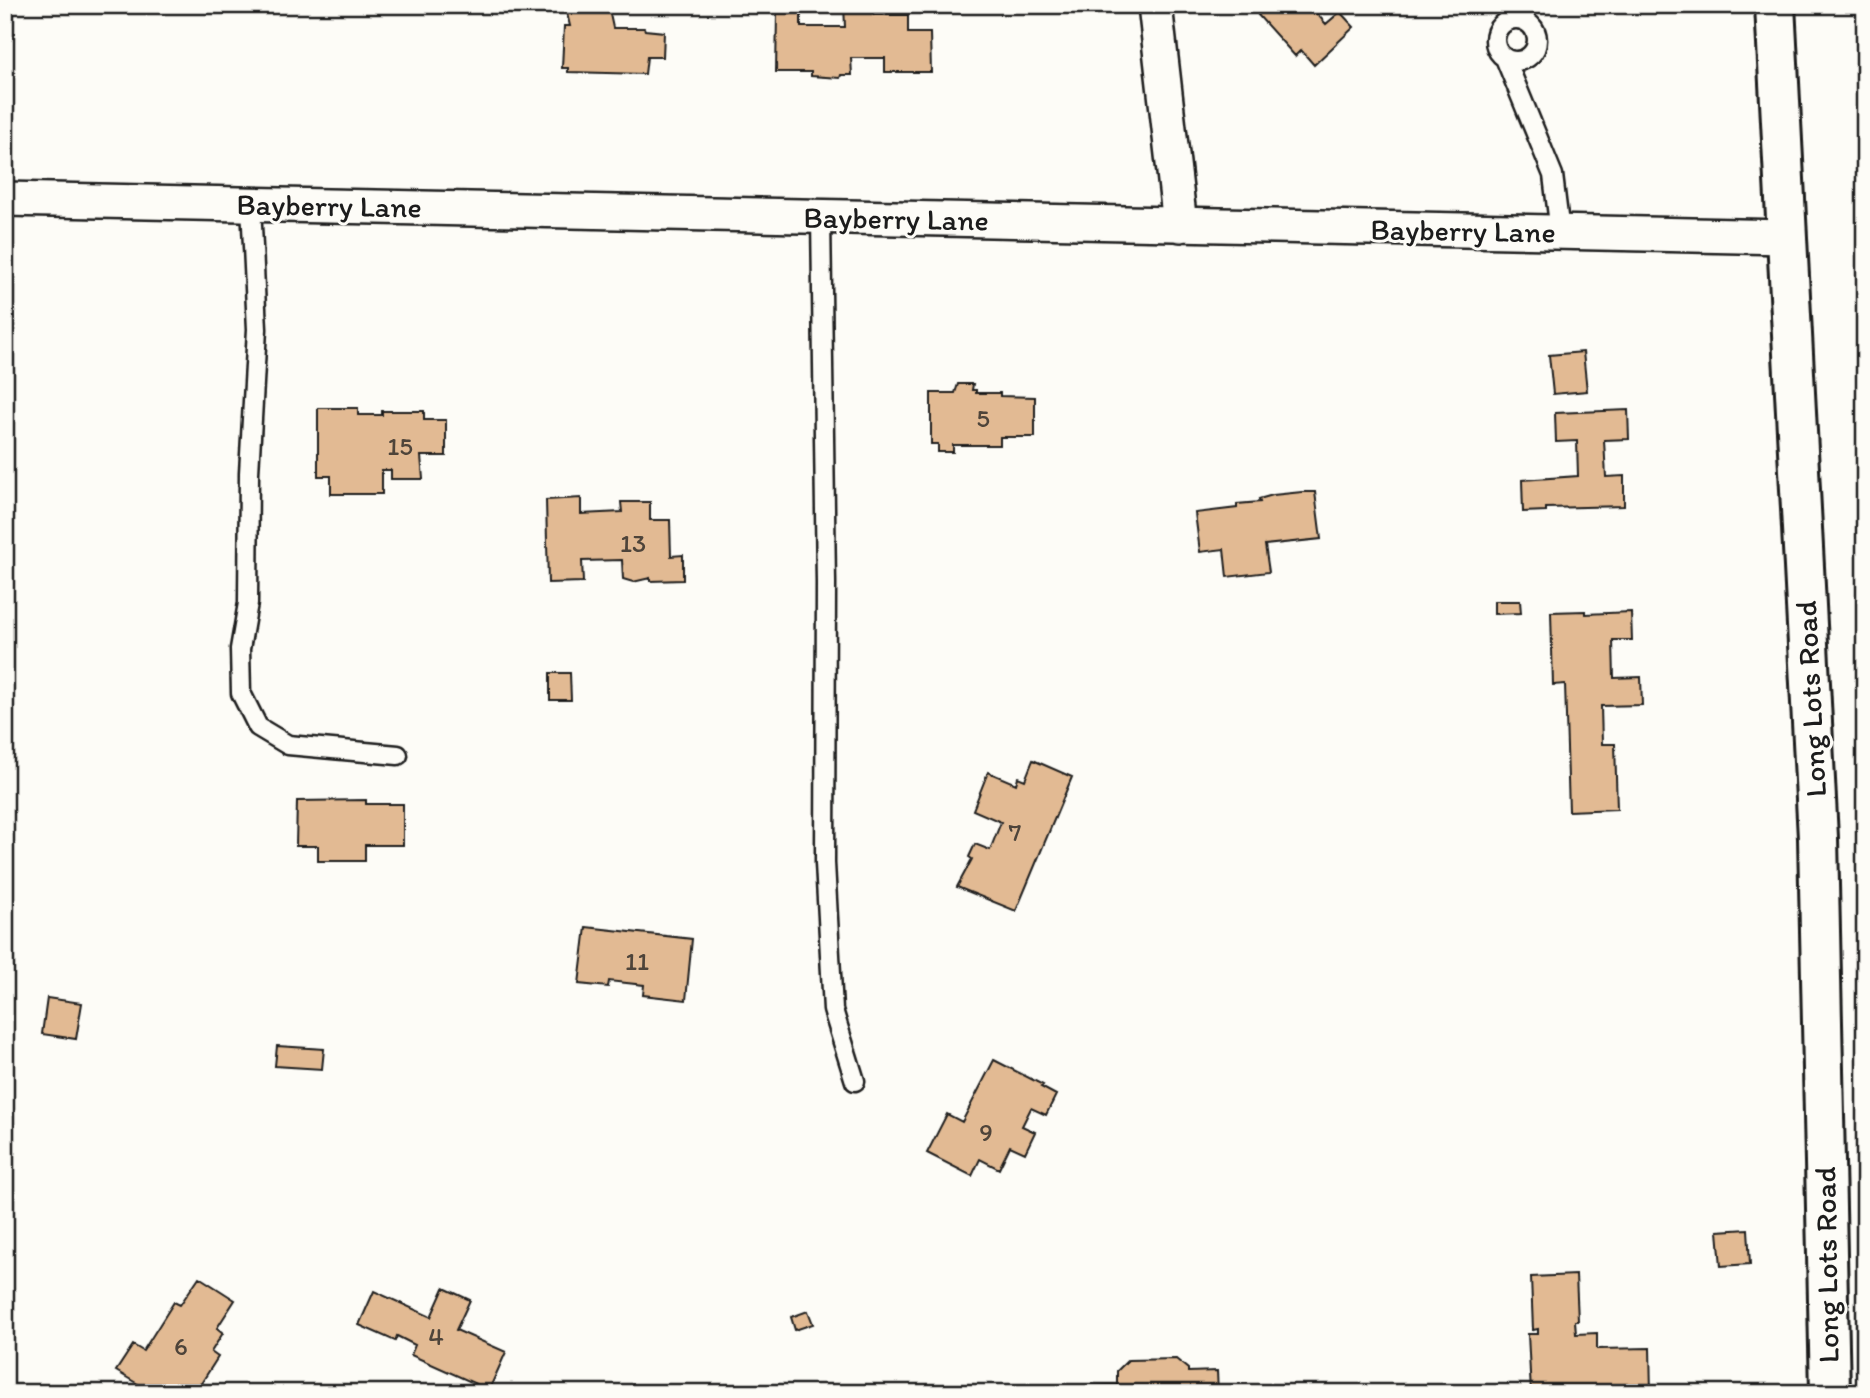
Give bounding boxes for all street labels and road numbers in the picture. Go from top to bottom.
street label: Bayberry Lane [236,185,422,226]
street label: Bayberry Lane [803,198,989,239]
street label: Bayberry Lane [1370,210,1556,251]
street label: Long Lots Road [1787,600,1834,798]
street label: Long Lots Road [1806,1166,1847,1364]

